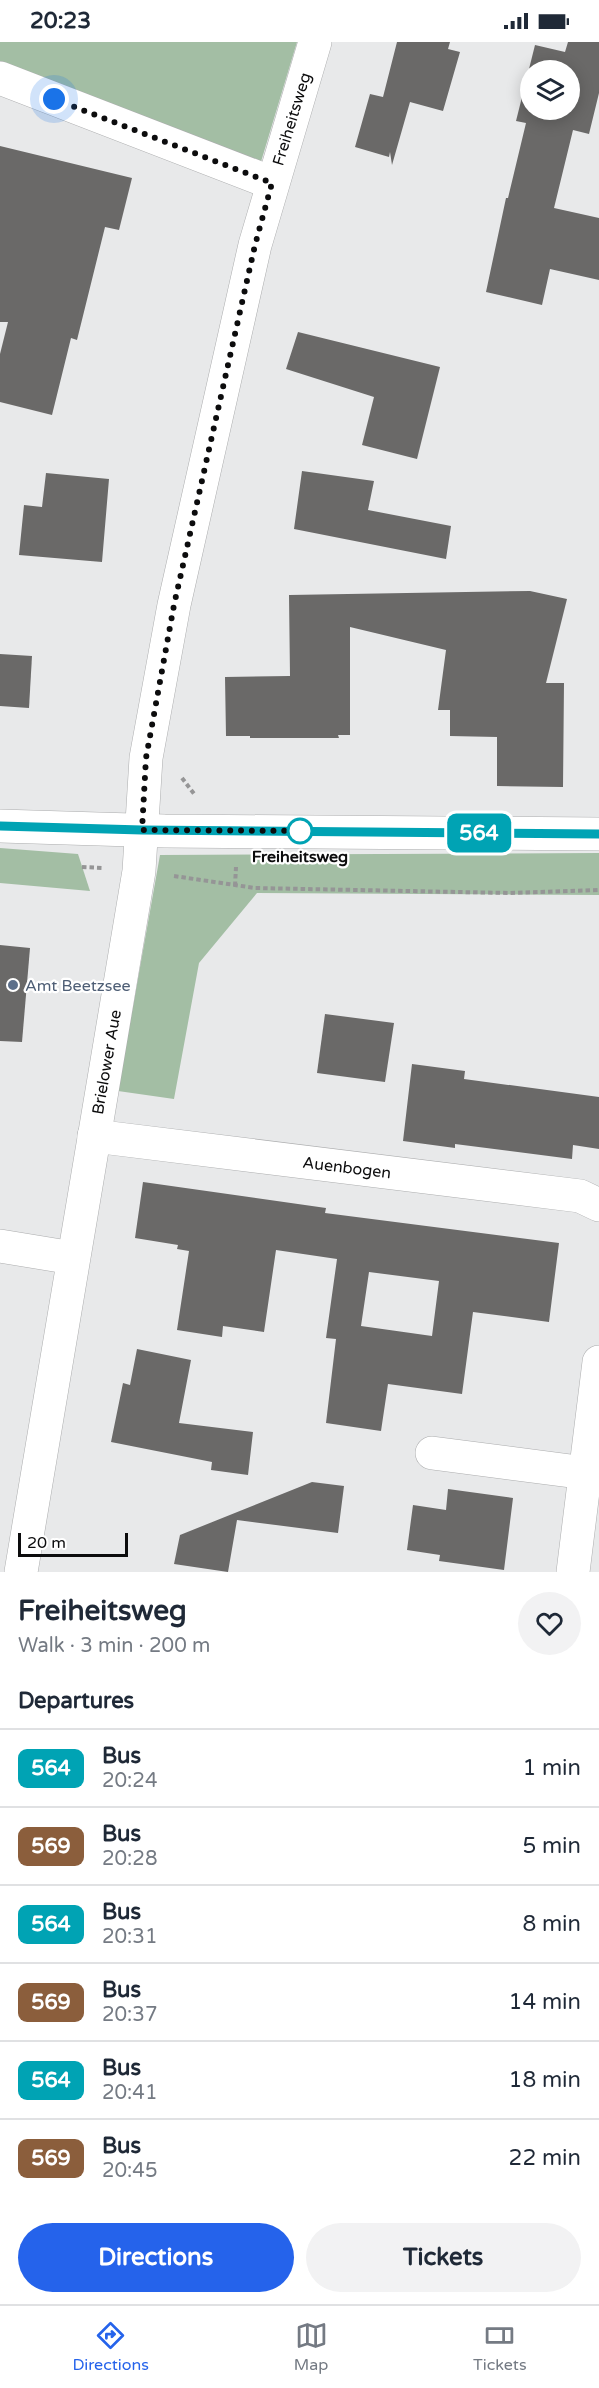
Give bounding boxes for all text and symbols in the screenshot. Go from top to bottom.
text: 20:23 [30,8,91,34]
map controls [520,60,580,120]
button: layers [520,60,580,120]
street label: Freiheitsweg [268,70,316,168]
your location [39,84,69,114]
line badge: 564 [444,814,514,852]
marker: Freiheitsweg [287,818,313,844]
text: 564 [459,821,499,846]
place label: Freiheitsweg [252,847,348,867]
place label: Amt Beetzsee [25,976,131,996]
marker: Amt Beetzsee [6,978,20,992]
street label: Brielower Aue [88,1008,126,1116]
street label: Auenbogen [301,1153,392,1183]
scale bar [18,1530,128,1558]
text: 20 m [27,1533,66,1553]
button: heart [518,1592,581,1655]
text: Freiheitsweg [18,1594,187,1628]
text: Walk · 3 min · 200 m [18,1634,210,1658]
text: Departures [18,1688,134,1714]
text: Bus [102,1743,141,1769]
text: 1 min [522,1755,581,1781]
text: 564 [31,1756,71,1781]
text: 20:24 [102,1769,157,1793]
text: Bus [102,1821,141,1847]
text: 5 min [522,1833,581,1859]
text: 569 [31,1834,71,1859]
text: 20:28 [102,1847,157,1871]
text: Bus [102,1899,141,1925]
text: 8 min [522,1911,581,1937]
text: 564 [31,1912,71,1937]
text: 20:31 [102,1925,157,1949]
text: Bus [102,1977,141,2003]
text: 14 min [509,1989,581,2015]
text: 569 [31,1990,71,2015]
text: 20:37 [102,2003,157,2027]
text: Bus [102,2055,141,2081]
text: 18 min [509,2067,581,2093]
text: 564 [31,2068,71,2093]
text: 20:41 [102,2081,157,2105]
text: Bus [102,2133,141,2159]
text: 22 min [509,2145,581,2171]
text: 569 [31,2146,71,2171]
text: 20:45 [102,2159,157,2183]
button: Directions [18,2223,294,2292]
button: Tickets [306,2223,581,2292]
tab: Directions [72,2319,149,2375]
tab: Map [294,2319,328,2375]
tab: Tickets [473,2319,527,2375]

